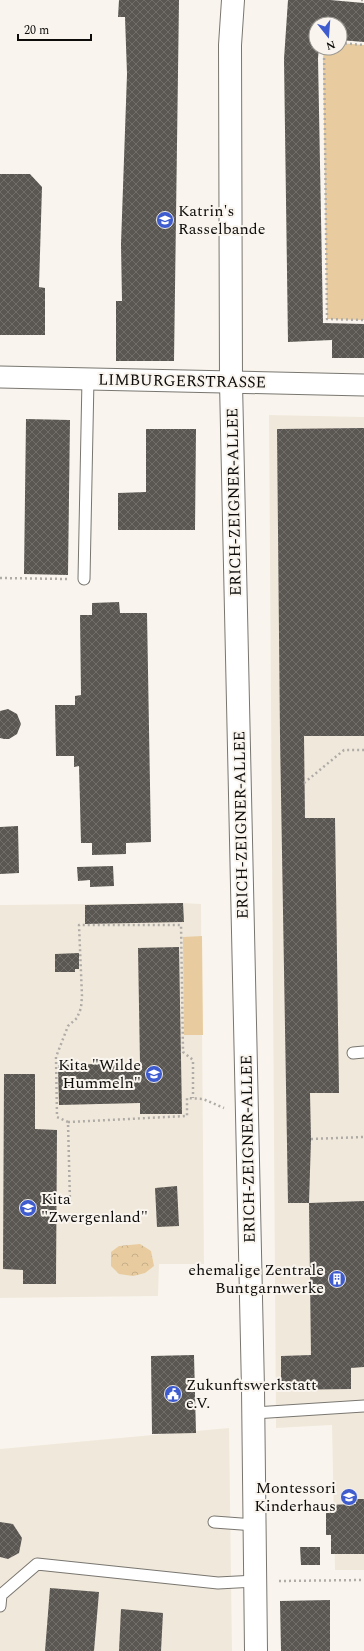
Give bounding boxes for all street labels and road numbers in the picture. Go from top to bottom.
street label: LIMBURGERSTRASSE [98,368,266,394]
street label: ERICH-ZEIGNER-ALLEE [220,408,248,596]
street label: ERICH-ZEIGNER-ALLEE [227,731,255,919]
street label: ERICH-ZEIGNER-ALLEE [234,1055,262,1243]

